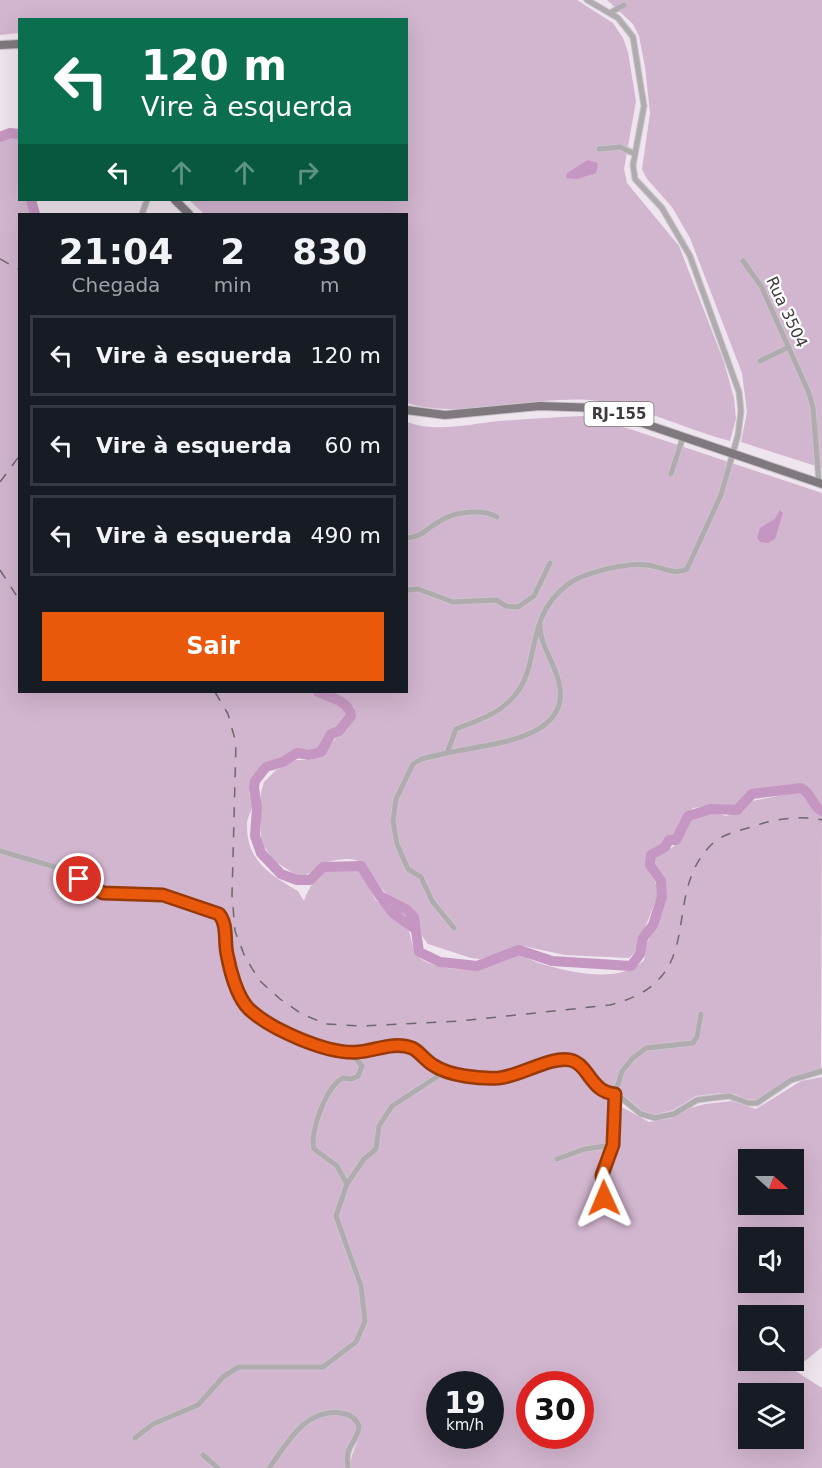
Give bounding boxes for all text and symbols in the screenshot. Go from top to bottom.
text: 120 m [141,41,287,90]
icon: left [42,42,120,120]
text: Vire à esquerda [141,91,353,122]
icon: left [102,156,135,189]
icon: ahead [165,156,198,189]
icon: ahead [228,156,261,189]
icon: right [291,156,324,189]
text: 21:04 [59,231,173,272]
text: 2 [220,231,245,272]
text: 830 [292,231,367,272]
text: Chegada [71,273,160,297]
text: min [214,273,252,297]
text: m [320,273,340,297]
street label: Rua 3504 [762,273,812,351]
icon: left [45,339,78,372]
text: Vire à esquerda [96,343,292,368]
text: 120 m [311,343,381,368]
road number: RJ-155 [584,402,654,426]
icon: left [45,429,78,462]
text: Vire à esquerda [96,433,292,458]
text: 60 m [325,433,381,458]
icon: left [45,519,78,552]
text: Vire à esquerda [96,523,292,548]
text: 490 m [311,523,381,548]
button: Sair [42,612,384,681]
pin [53,853,104,904]
icon: arrive [62,862,95,895]
north arrow [738,1149,804,1215]
map controls [738,1149,804,1449]
position arrow [572,1166,636,1230]
button: sound [738,1227,804,1293]
button: search [738,1305,804,1371]
speed limit sign: 30 [516,1371,594,1449]
button: layers [738,1383,804,1449]
text: 19 [444,1385,486,1420]
text: km/h [446,1416,484,1434]

